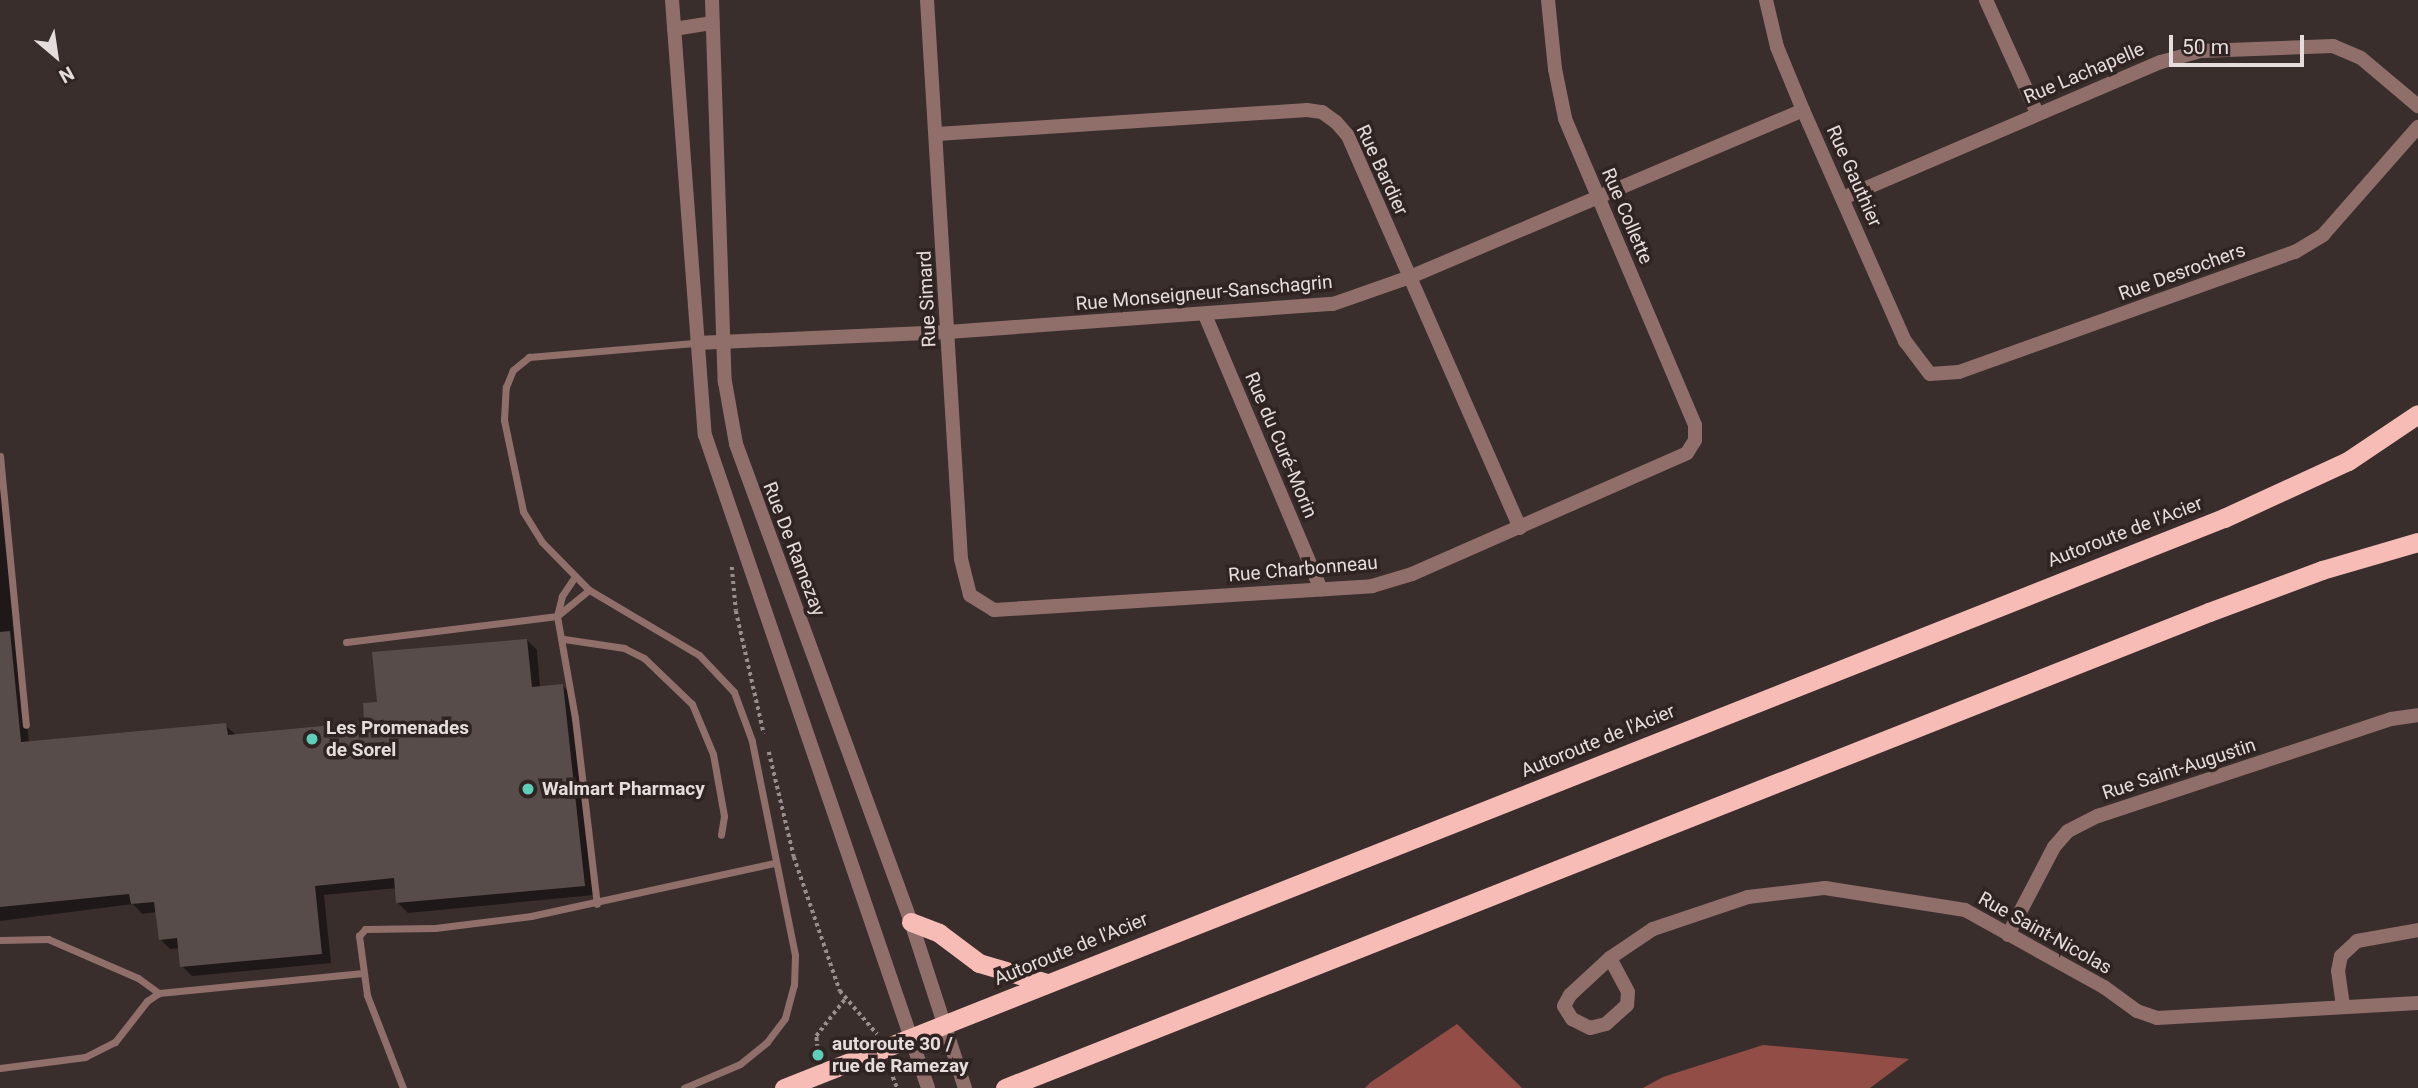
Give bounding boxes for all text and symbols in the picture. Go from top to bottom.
north arrow [21,21,91,91]
scale bar [2173,21,2308,65]
text: 50 m [2182,35,2229,59]
street label: Rue Lachapelle [2020,37,2148,109]
text: N [55,61,78,88]
street label: Rue Bardier [1351,121,1413,219]
street label: Rue Gauthier [1822,122,1886,230]
street label: Rue Collette [1597,165,1657,267]
street label: Rue Desrochers [2116,239,2248,305]
street label: Rue Simard [913,250,941,348]
street label: Rue Monseigneur-Sanschagrin [1075,270,1333,316]
street label: Rue du Curé-Morin [1240,369,1322,521]
street label: Rue De Ramezay [758,479,830,619]
street label: Autoroute de l'Acier [2044,492,2206,572]
street label: Rue Charbonneau [1227,551,1379,587]
street label: Autoroute de l'Acier [1518,700,1678,782]
place label: Les Promenades de Sorel [326,717,469,761]
marker: Les Promenades de Sorel [304,731,320,747]
street label: Rue Saint-Augustin [2099,733,2259,805]
place label: Walmart Pharmacy [542,778,705,800]
marker: Walmart Pharmacy [520,781,536,797]
street label: Rue Saint-Nicolas [1974,887,2116,979]
street label: Autoroute de l'Acier [991,908,1151,990]
place label: autoroute 30 / rue de Ramezay [832,1033,969,1077]
marker: autoroute 30 / rue de Ramezay [810,1047,826,1063]

